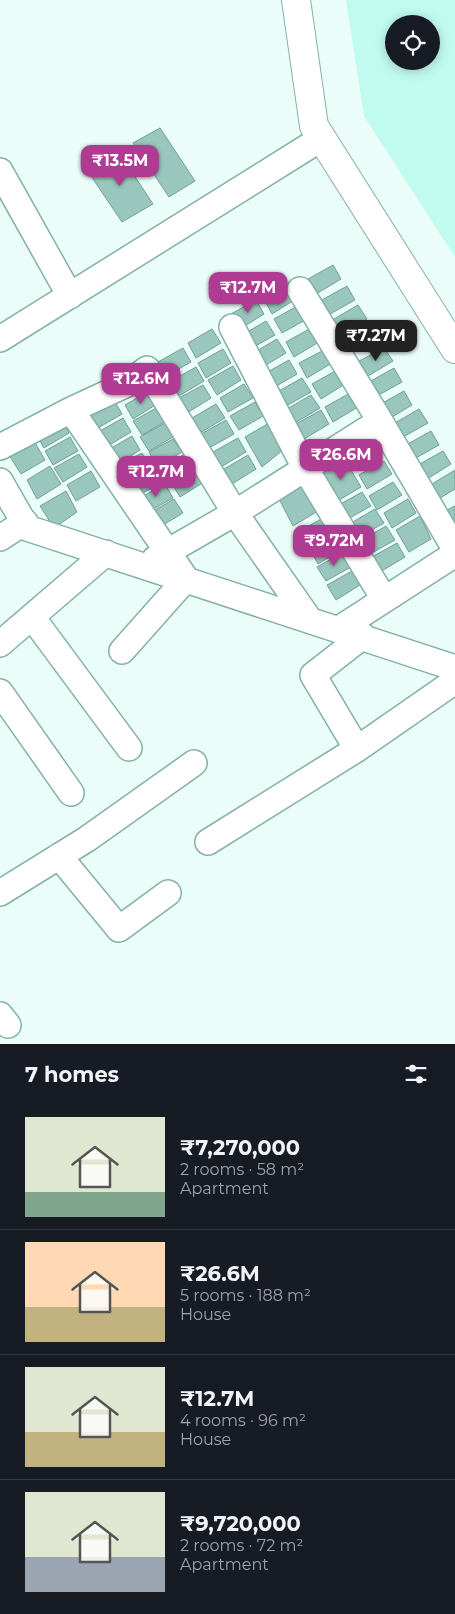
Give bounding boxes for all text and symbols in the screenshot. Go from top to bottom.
map controls [385,15,440,70]
button: locate [385,15,440,70]
pin: ₹13.5M [79,144,161,187]
text: ₹13.5M [92,151,148,170]
pin: ₹12.7M [207,272,289,314]
text: ₹12.7M [220,278,276,297]
pin: ₹7.27M [335,320,417,362]
text: ₹7.27M [346,326,406,345]
pin: ₹12.6M [100,362,182,405]
text: ₹12.6M [112,369,170,388]
pin: ₹26.6M [300,438,382,481]
text: ₹26.6M [311,445,371,464]
pin: ₹12.7M [115,456,197,498]
text: ₹12.7M [128,462,184,481]
pin: ₹9.72M [293,524,375,567]
text: ₹9.72M [304,531,364,550]
icon: filters [402,1060,430,1088]
text: 7 homes [25,1062,119,1087]
text: ₹7,270,000 [180,1135,300,1160]
icon: home [65,1137,125,1197]
text: 2 rooms · 58 m² [180,1160,304,1179]
text: Apartment [180,1179,269,1198]
text: ₹26.6M [180,1261,260,1286]
icon: home [65,1262,125,1322]
text: 5 rooms · 188 m² [180,1286,311,1305]
text: House [180,1305,231,1324]
text: ₹12.7M [180,1386,254,1411]
icon: home [65,1387,125,1447]
text: 4 rooms · 96 m² [180,1411,306,1430]
text: House [180,1430,231,1449]
text: ₹9,720,000 [180,1511,301,1536]
icon: home [65,1512,125,1572]
text: 2 rooms · 72 m² [180,1536,303,1555]
text: Apartment [180,1555,269,1574]

